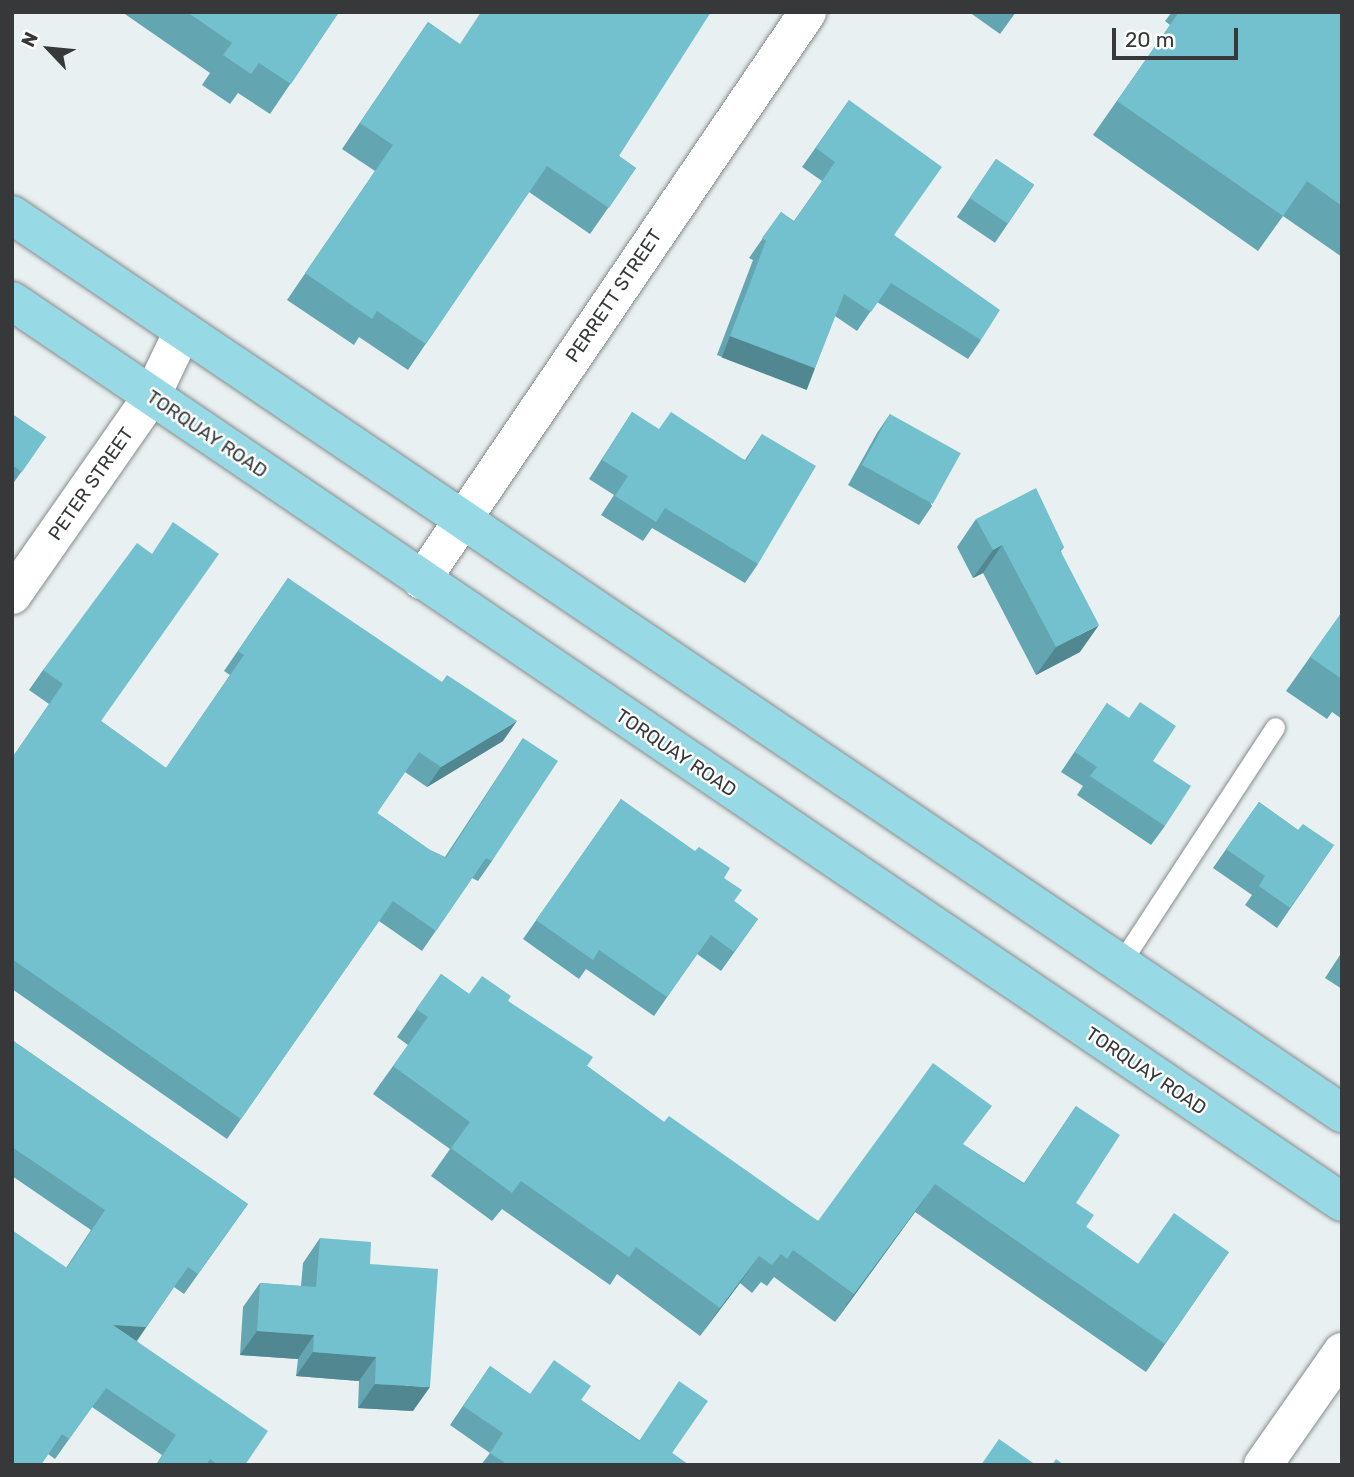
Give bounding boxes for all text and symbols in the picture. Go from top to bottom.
north arrow [14,14,84,84]
scale bar [1116,14,1242,58]
text: 20 m [1125,27,1174,52]
text: N [16,28,43,51]
street label: PERRETT STREET [561,225,667,367]
street label: TORQUAY ROAD [142,385,272,483]
street label: PETER STREET [44,423,138,545]
street label: TORQUAY ROAD [611,704,741,802]
street label: TORQUAY ROAD [1081,1022,1211,1120]

